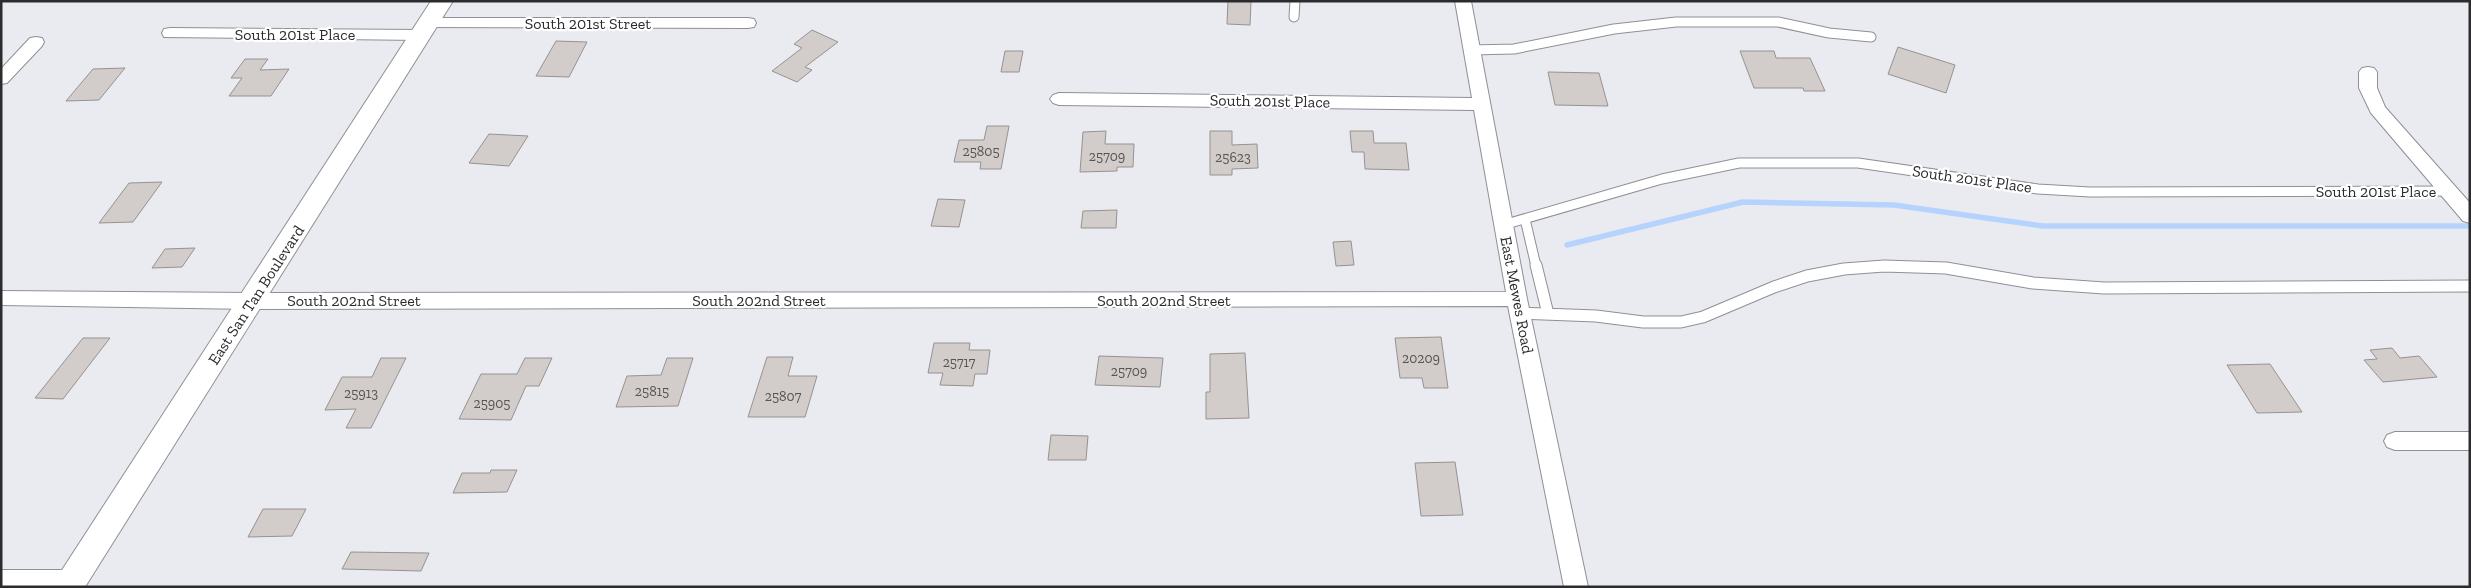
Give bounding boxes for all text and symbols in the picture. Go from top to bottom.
street label: South 201st Street [525,14,651,33]
street label: South 201st Place [235,25,355,44]
street label: South 201st Place [1210,90,1330,112]
house number: 25805 [962,143,1000,160]
house number: 25709 [1089,148,1125,165]
house number: 25623 [1215,149,1251,166]
street label: South 201st Place [1911,161,2033,197]
street label: South 201st Place [2316,182,2436,201]
street label: East San Tan Boulevard [204,222,308,368]
street label: East Mewes Road [1496,235,1538,356]
street label: South 202nd Street [287,291,421,310]
street label: South 202nd Street [692,291,826,310]
street label: South 202nd Street [1097,291,1231,310]
house number: 20209 [1402,350,1440,367]
house number: 25717 [943,354,976,371]
house number: 25709 [1111,363,1147,380]
house number: 25815 [635,383,669,400]
house number: 25913 [344,385,378,402]
house number: 25807 [765,388,802,405]
house number: 25905 [473,395,511,412]

